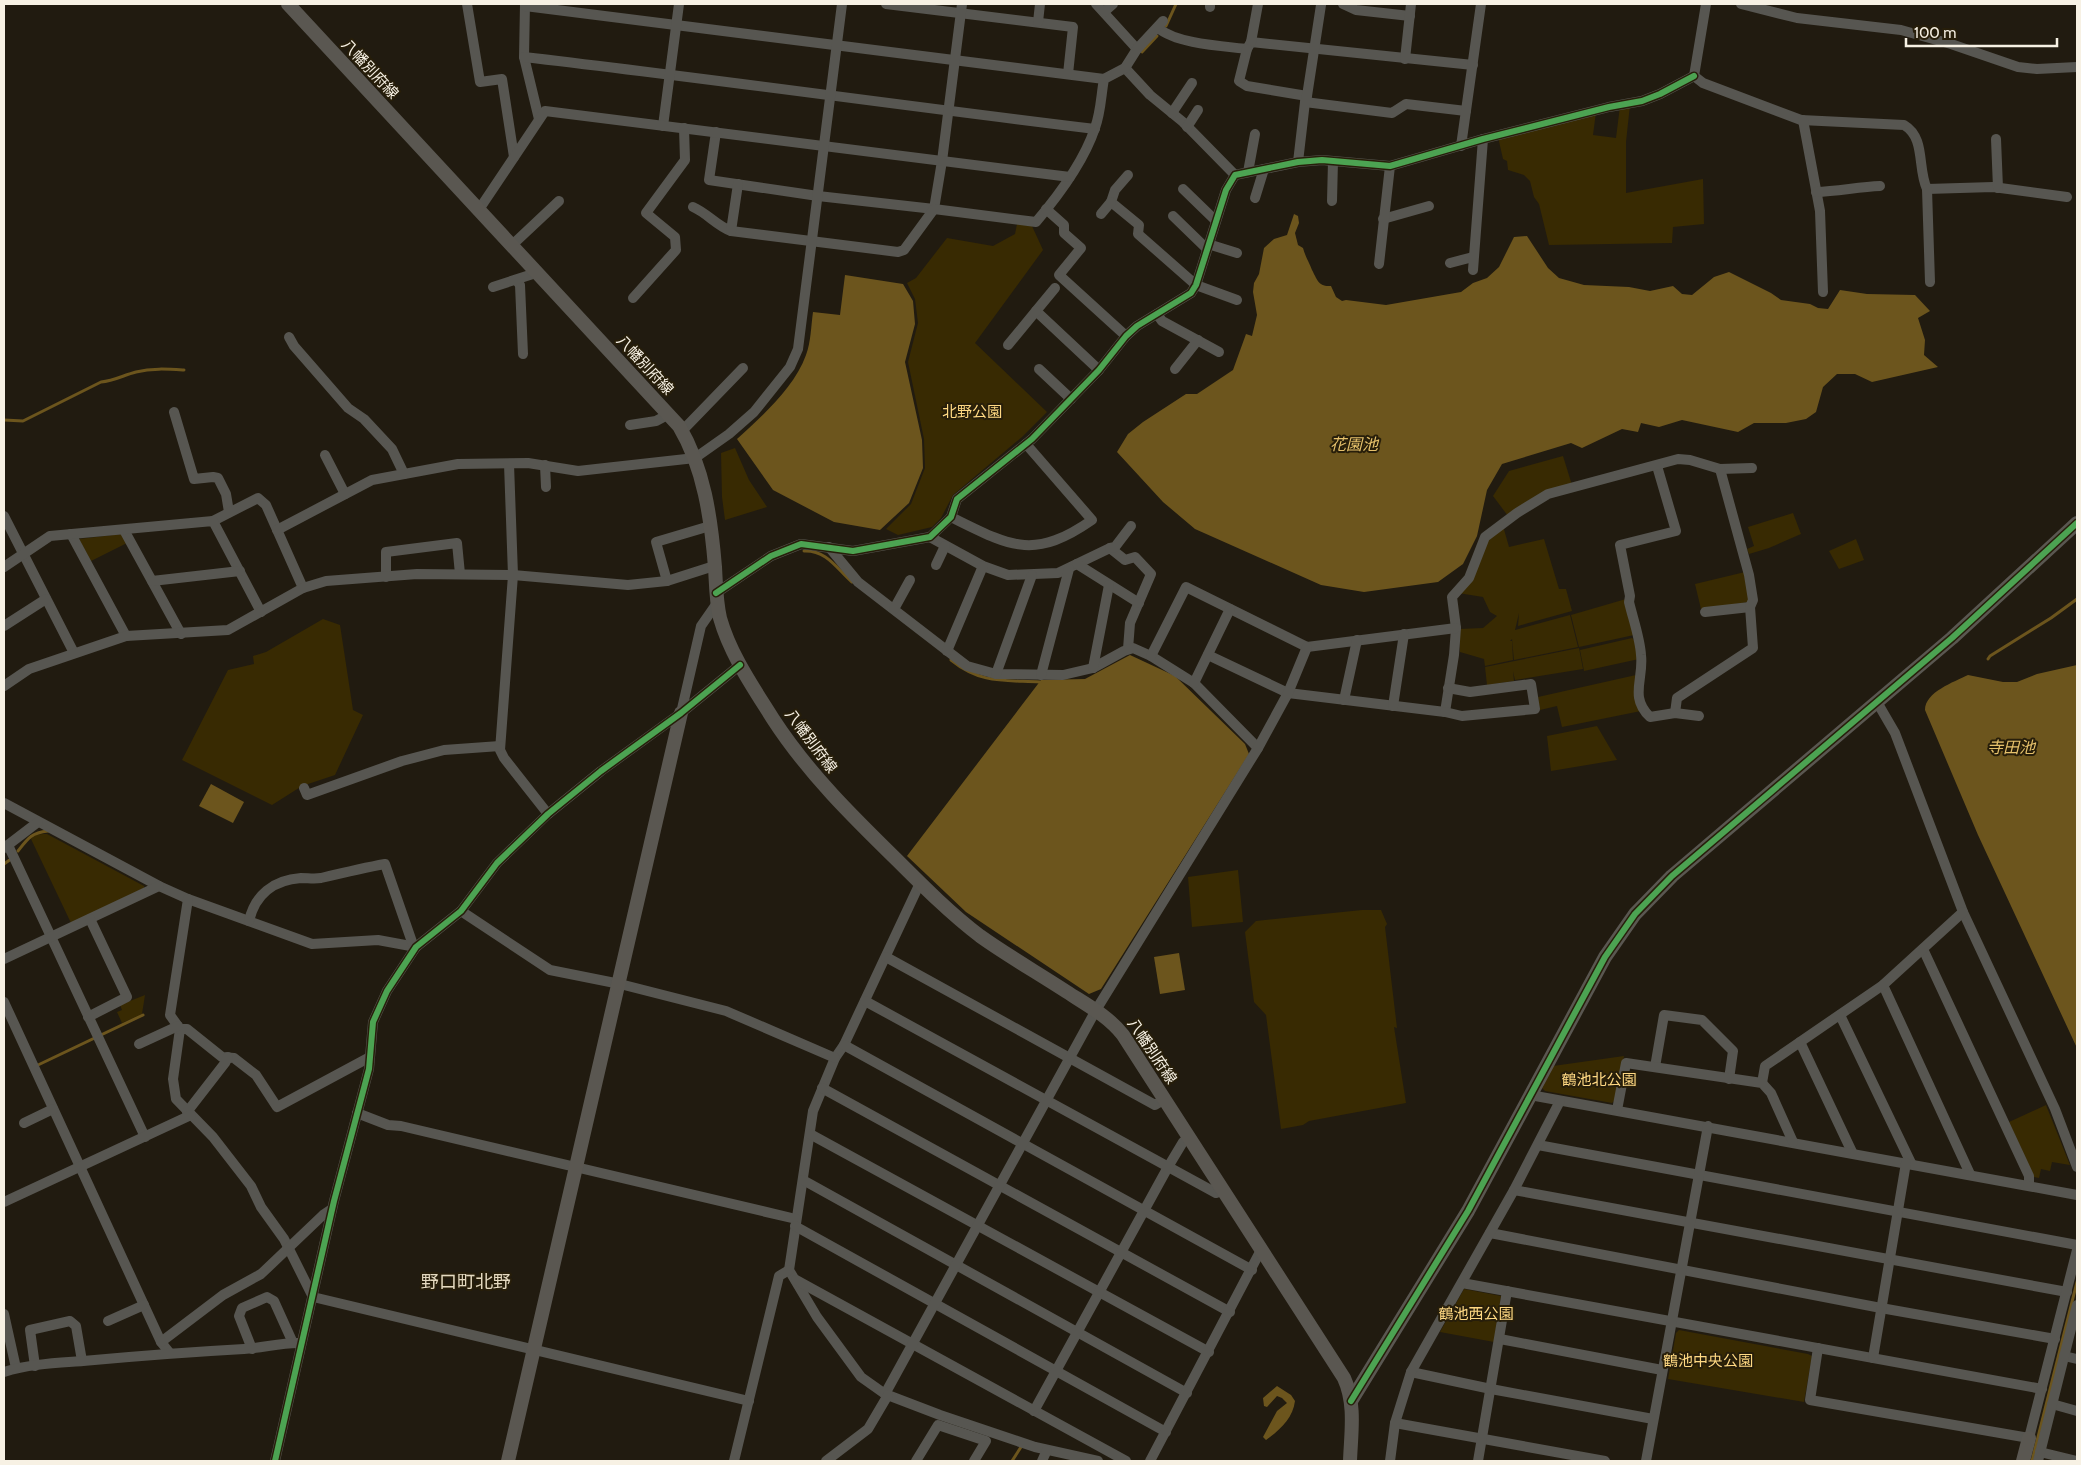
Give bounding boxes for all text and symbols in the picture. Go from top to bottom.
scale bar [1906,15,2057,47]
text: 100 m [1914,24,1956,42]
street label: 八幡別府線 [338,35,402,103]
street label: 八幡別府線 [613,331,677,399]
park label: 北野公園 [942,403,1002,421]
water label: 花園池 [1330,435,1380,454]
street label: 八幡別府線 [781,706,841,776]
water label: 寺田池 [1987,738,2037,757]
street label: 八幡別府線 [1124,1015,1180,1087]
park label: 鶴池北公園 [1561,1071,1637,1089]
district label: 野口町北野 [421,1271,511,1293]
park label: 鶴池西公園 [1438,1305,1514,1323]
park label: 鶴池中央公園 [1663,1352,1753,1370]

